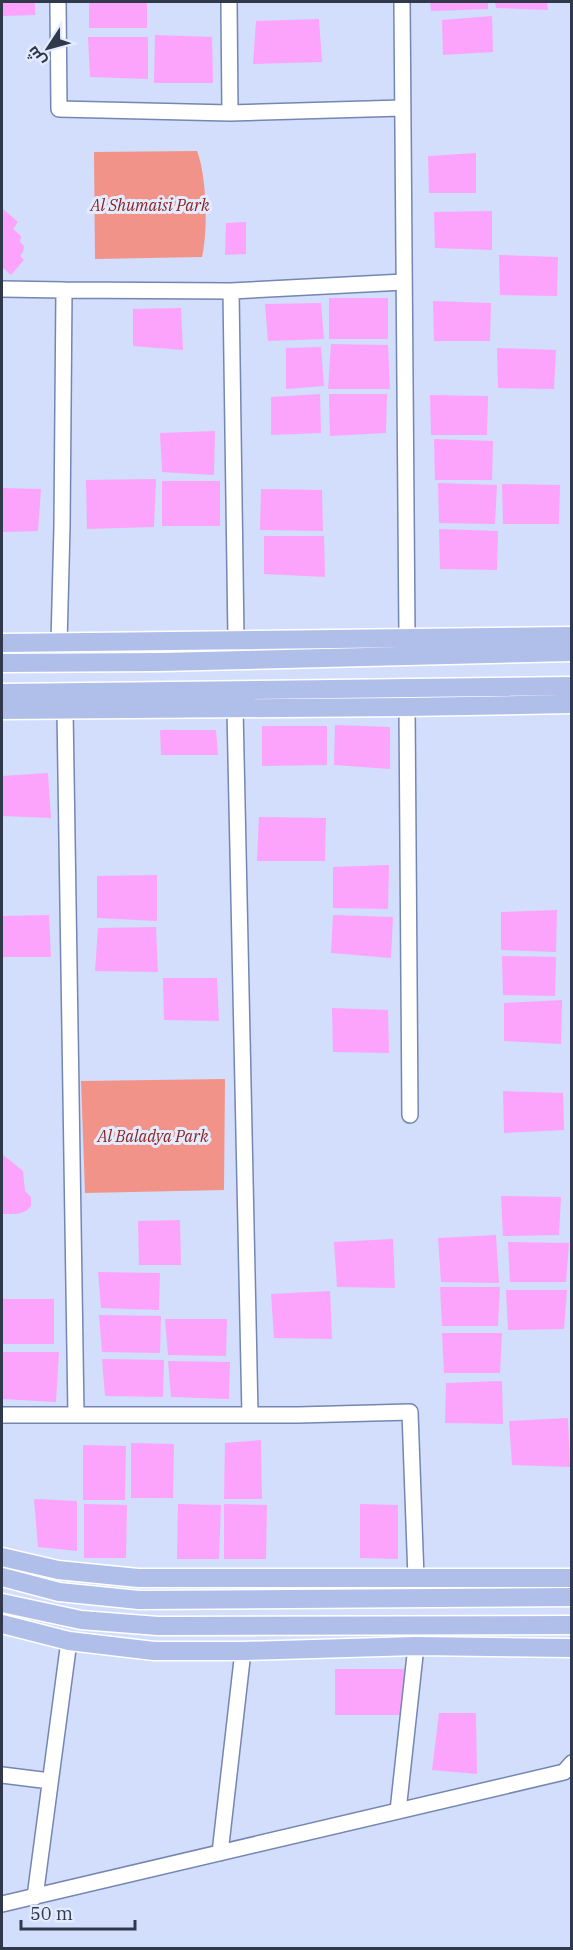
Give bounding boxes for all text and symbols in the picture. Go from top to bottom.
north arrow [18,18,78,78]
text: ش [22,43,50,71]
park label: Al Shumaisi Park [89,195,210,215]
park label: Al Baladya Park [96,1126,209,1146]
scale bar [21,1893,135,1931]
text: 50 m [30,1902,73,1925]

